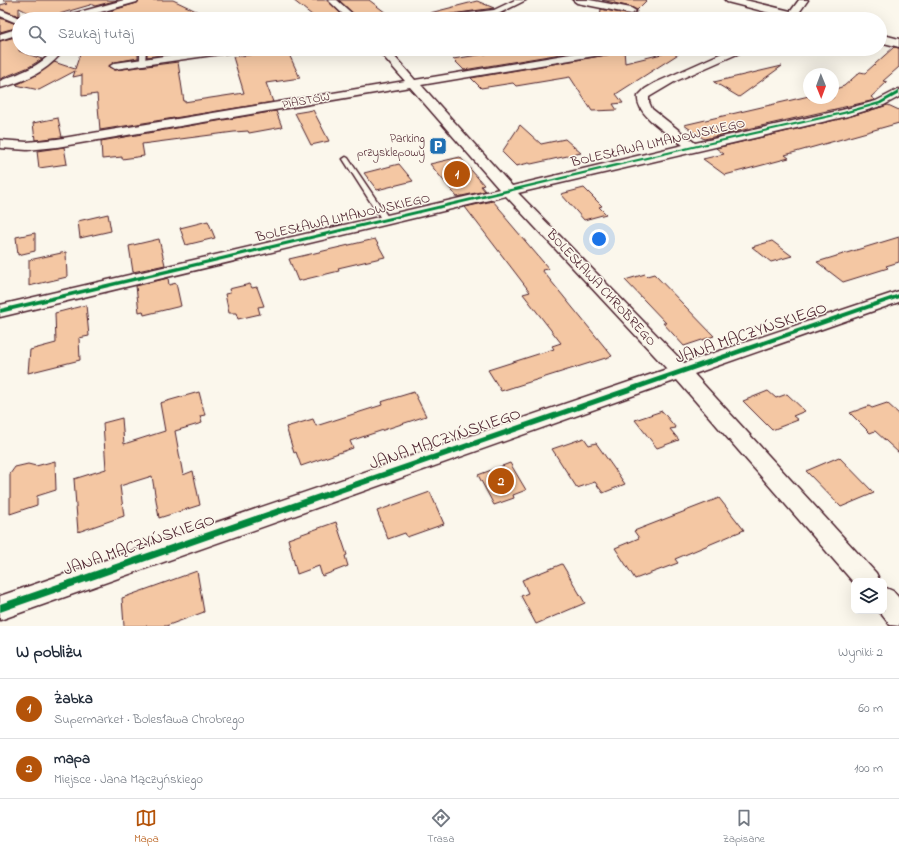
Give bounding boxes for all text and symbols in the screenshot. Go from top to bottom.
search box [12,12,887,56]
icon: search [26,23,48,45]
text: Szukaj tutaj [58,23,134,45]
north arrow [803,68,839,104]
street label: PIASTÓW [281,88,331,114]
street label: BOLESŁAWA LIMANOWSKIEGO [568,113,747,174]
place label: Parking przysklepowy [357,130,425,163]
parking icon: Parking przysklepowy [428,136,448,156]
pin: 1 [444,159,470,189]
street label: BOLESŁAWA LIMANOWSKIEGO [253,188,432,249]
street label: BOLESŁAWA CHROBREGO [540,224,661,351]
your location [589,229,609,249]
street label: JANA MĄCZYŃSKIEGO [672,295,830,371]
street label: JANA MĄCZYŃSKIEGO [366,401,524,477]
pin: 2 [488,466,514,496]
street label: JANA MĄCZYŃSKIEGO [60,507,218,583]
map controls [851,578,887,614]
button: layers [851,578,887,614]
text: W pobliżu [16,640,82,665]
text: Wyniki: 2 [838,643,883,662]
text: Żabka [54,688,93,710]
text: 1 [27,699,31,718]
text: 60 m [858,699,883,718]
text: Supermarket · Bolesława Chrobrego [54,710,245,729]
text: mapa [54,748,90,770]
text: 2 [26,759,32,778]
text: 100 m [854,759,883,778]
text: Miejsce · Jana Mączyńskiego [54,770,203,789]
tab: Mapa [134,807,159,847]
tab: Trasa [427,807,454,847]
tab: Zapisane [723,807,765,847]

